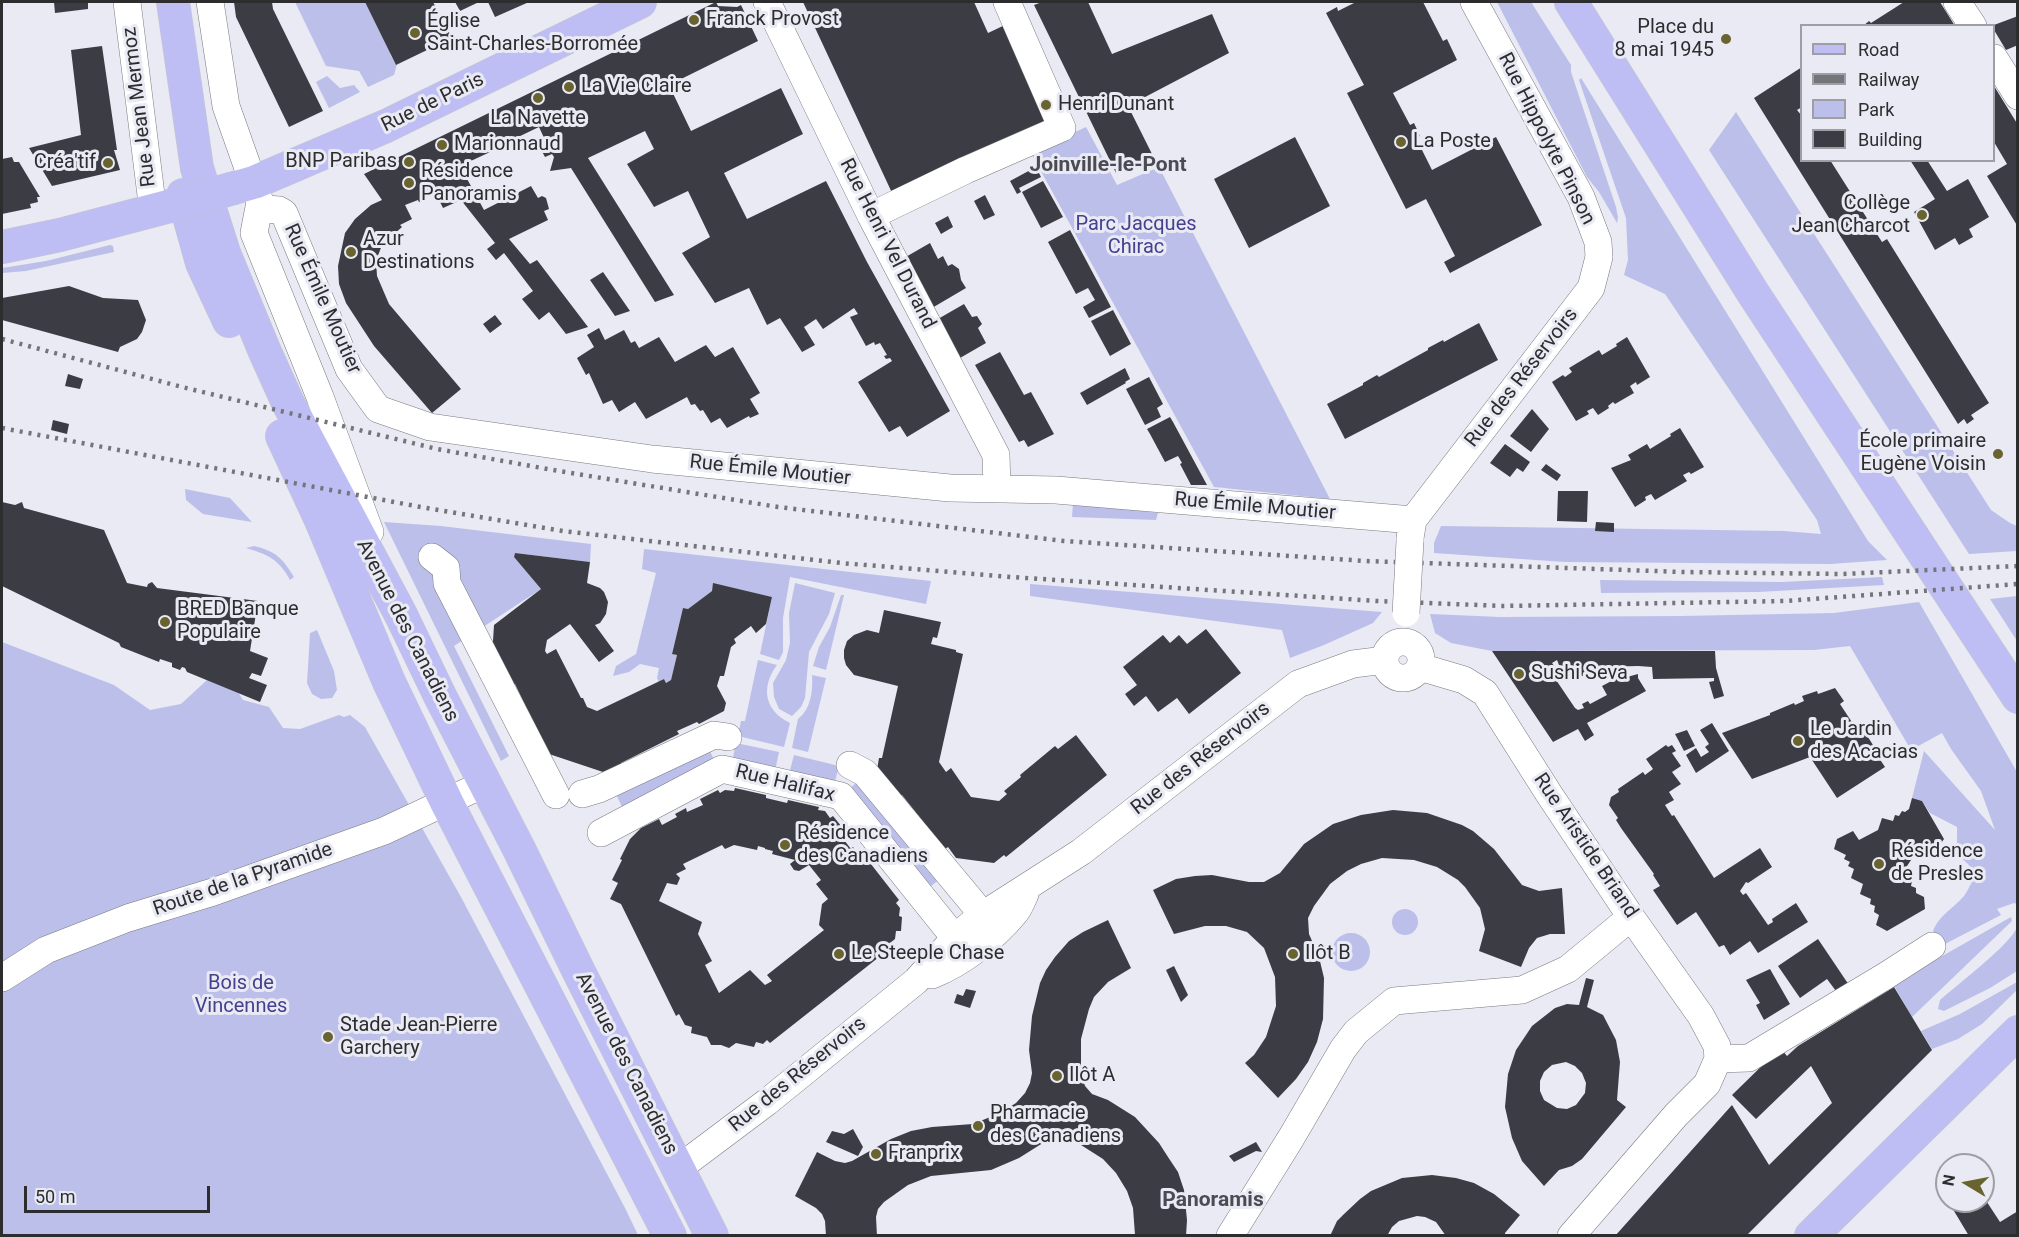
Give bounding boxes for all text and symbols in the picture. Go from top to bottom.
place label: Franck Provost [706,8,839,32]
place label: Église Saint-Charles-Borromée [427,10,638,57]
marker: Franck Provost [687,13,701,27]
place label: Place du 8 mai 1945 [1615,16,1714,63]
legend [1800,24,1995,162]
street label: Rue Jean Mermoz [118,26,162,188]
marker: Église Saint-Charles-Borromée [408,26,422,40]
marker: Place du 8 mai 1945 [1719,32,1733,46]
text: Road [1858,39,1899,60]
street label: Rue Hippolyte Pinson [1492,49,1600,229]
street label: Rue de Paris [378,68,488,138]
text: Railway [1858,69,1919,90]
place label: La Vie Claire [581,75,692,99]
marker: La Vie Claire [562,80,576,94]
marker: La Navette [531,91,545,105]
place label: Henri Dunant [1058,93,1174,117]
marker: Henri Dunant [1039,98,1053,112]
text: Park [1858,99,1894,120]
place label: La Navette [490,107,586,131]
text: Building [1858,129,1922,150]
place label: La Poste [1413,130,1491,154]
place label: Marionnaud [454,133,561,157]
marker: La Poste [1394,135,1408,149]
marker: Marionnaud [435,138,449,152]
place label: BNP Paribas [285,150,397,174]
place label: Créa'tif [34,151,96,175]
district label: Joinville-le-Pont [1029,153,1187,179]
marker: BNP Paribas [402,155,416,169]
street label: Rue Henri Vel Durand [834,155,940,333]
marker: Créa'tif [101,156,115,170]
place label: Résidence Panoramis [421,160,517,207]
marker: Résidence Panoramis [402,176,416,190]
place label: Collège Jean Charcot [1792,192,1910,239]
marker: Collège Jean Charcot [1915,208,1929,222]
park label: Parc Jacques Chirac [1075,213,1197,260]
street label: Rue Émile Moutier [278,220,366,378]
place label: Azur Destinations [363,228,475,275]
marker: Azur Destinations [344,245,358,259]
street label: Rue des Réservoirs [1460,304,1584,452]
place label: École primaire Eugène Voisin [1859,430,1986,477]
marker: École primaire Eugène Voisin [1991,447,2005,461]
street label: Rue Émile Moutier [688,451,852,491]
street label: Rue Émile Moutier [1173,488,1337,526]
street label: Avenue des Canadiens [351,536,463,726]
place label: BRED Banque Populaire [177,598,299,645]
marker: BRED Banque Populaire [158,615,172,629]
place label: Sushi Seva [1531,662,1628,686]
marker: Sushi Seva [1512,667,1526,681]
street label: Rue des Réservoirs [1127,697,1275,821]
place label: Le Jardin des Acacias [1810,718,1918,765]
marker: Le Jardin des Acacias [1791,734,1805,748]
street label: Rue Halifax [733,760,837,808]
street label: Rue Aristide Briand [1528,769,1642,923]
place label: Résidence des Canadiens [797,822,928,869]
street label: Route de la Pyramide [150,838,336,922]
marker: Résidence des Canadiens [778,838,792,852]
place label: Résidence de Presles [1891,840,1984,887]
marker: Résidence de Presles [1872,857,1886,871]
place label: Le Steeple Chase [851,942,1004,966]
place label: Ilôt B [1305,942,1351,966]
marker: Le Steeple Chase [832,947,846,961]
marker: Ilôt B [1286,947,1300,961]
street label: Avenue des Canadiens [570,969,682,1159]
park label: Bois de Vincennes [195,972,287,1019]
street label: Rue des Réservoirs [724,1012,872,1138]
place label: Stade Jean-Pierre Garchery [340,1014,497,1061]
marker: Stade Jean-Pierre Garchery [321,1030,335,1044]
place label: Ilôt A [1069,1064,1115,1088]
marker: Ilôt A [1050,1069,1064,1083]
place label: Pharmacie des Canadiens [990,1102,1121,1149]
marker: Pharmacie des Canadiens [971,1119,985,1133]
place label: Franprix [888,1142,960,1166]
marker: Franprix [869,1147,883,1161]
north arrow [1935,1153,1995,1213]
text: N [1938,1173,1959,1187]
scale bar [27,1174,213,1212]
text: 50 m [35,1186,75,1207]
district label: Panoramis [1162,1188,1264,1214]

